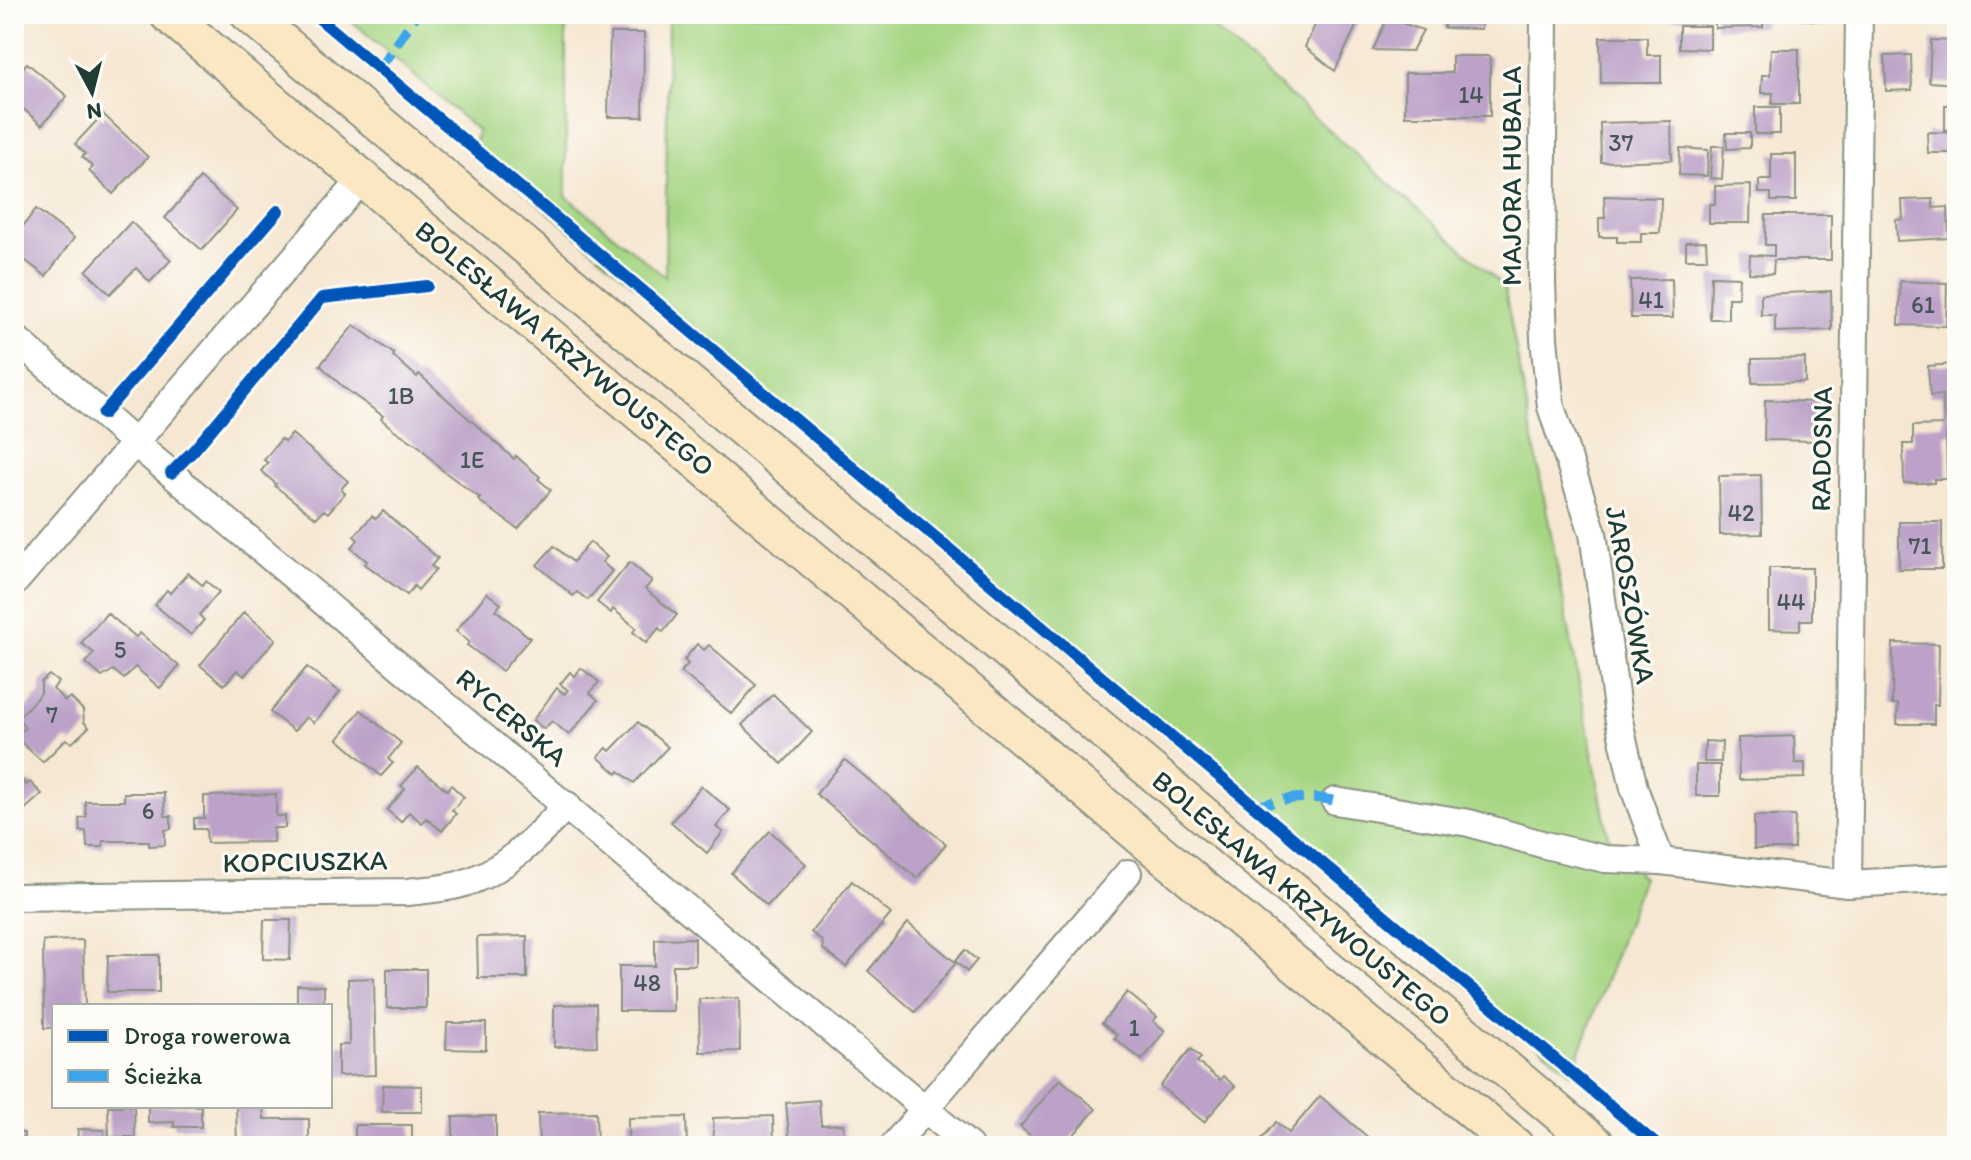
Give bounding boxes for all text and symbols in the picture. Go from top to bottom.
north arrow [52,52,132,132]
street label: MAJORA HUBALA [1494,66,1528,286]
house number: 14 [1458,80,1484,109]
text: N [85,97,103,126]
house number: 37 [1609,128,1634,157]
street label: BOLESŁAWA KRZYWOUSTEGO [408,213,722,483]
house number: 41 [1638,285,1664,314]
house number: 61 [1911,290,1935,319]
house number: 1B [388,381,414,410]
street label: RADOSNA [1803,386,1839,512]
house number: 1E [460,445,484,474]
house number: 42 [1727,498,1755,527]
street label: JAROSZÓWKA [1599,503,1663,687]
house number: 71 [1908,531,1932,560]
house number: 44 [1777,587,1805,616]
house number: 5 [114,635,126,664]
street label: RYCERSKA [449,661,575,773]
house number: 7 [46,700,58,729]
street label: BOLESŁAWA KRZYWOUSTEGO [1145,763,1459,1033]
house number: 6 [142,796,154,825]
street label: KOPCIUSZKA [222,843,388,879]
house number: 48 [633,968,661,997]
legend [52,1004,332,1108]
house number: 1 [1128,1013,1140,1042]
text: Droga rowerowa [124,1021,291,1050]
text: Ścieżka [124,1061,203,1090]

